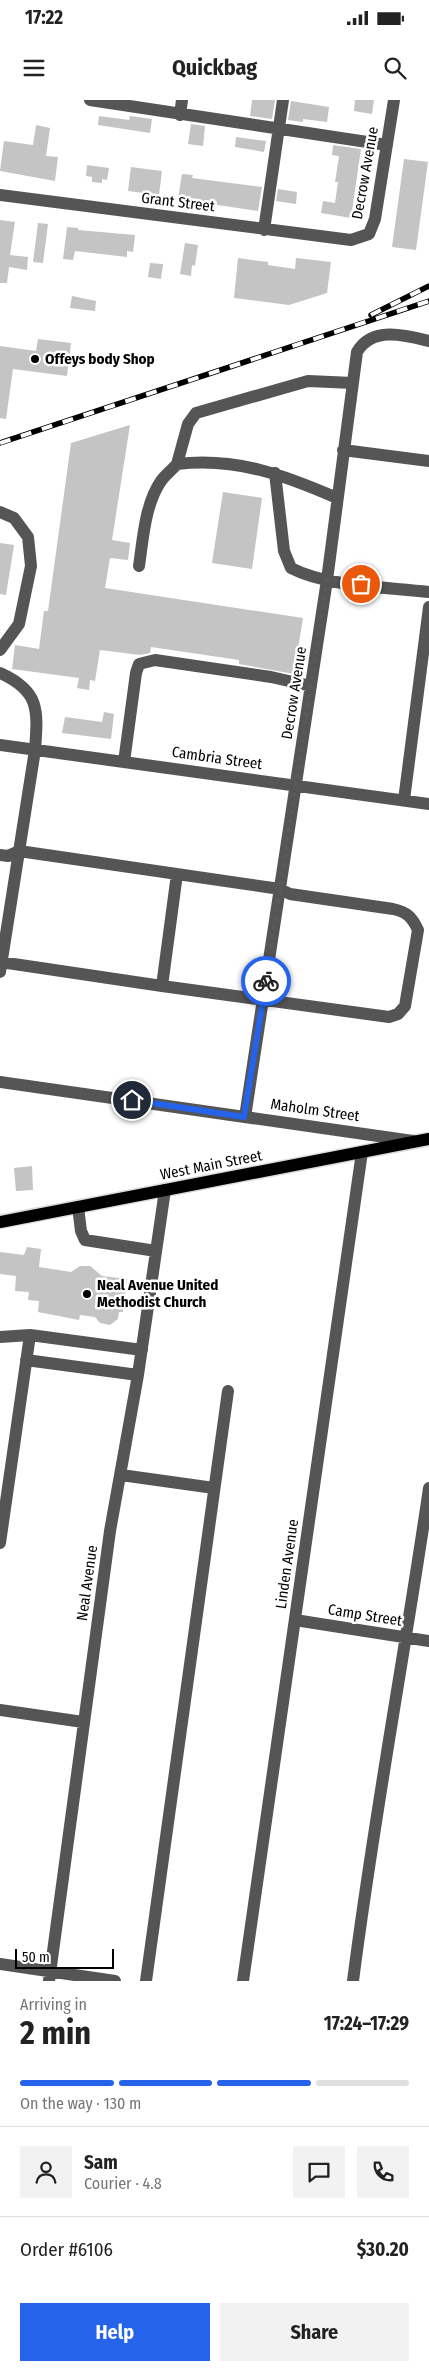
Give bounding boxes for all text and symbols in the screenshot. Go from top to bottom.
text: 17:22 [25,6,63,29]
icon: menu [20,54,48,82]
text: Quickbag [172,54,257,81]
icon: search [381,54,409,82]
street label: Decrow Avenue [348,125,382,221]
street label: Grant Street [140,189,216,215]
place label: Offeys body Shop [45,350,155,368]
marker: Offeys body Shop [29,353,41,365]
pin [340,563,382,605]
icon: bag [347,570,375,598]
street label: Decrow Avenue [278,645,310,741]
street label: Cambria Street [171,743,263,773]
courier [241,956,291,1006]
icon: bike [252,967,280,995]
pin [111,1079,153,1121]
icon: home [118,1086,146,1114]
street label: Maholm Street [269,1095,361,1125]
street label: West Main Street [159,1146,264,1184]
place label: Neal Avenue United Methodist Church [97,1276,218,1311]
marker: Neal Avenue United Methodist Church [81,1288,93,1300]
street label: Linden Avenue [272,1518,302,1610]
street label: Neal Avenue [73,1544,101,1622]
street label: Camp Street [327,1600,403,1630]
scale bar [15,1946,114,1969]
text: 50 m [22,1949,50,1966]
text: Arriving in [20,1995,87,2014]
text: 17:24–17:29 [324,2012,409,2035]
text: 2 min [20,2014,91,2052]
text: On the way · 130 m [20,2094,141,2113]
button: person [20,2146,72,2198]
button: chat [293,2146,345,2198]
button: phone [357,2146,409,2198]
text: Sam [84,2151,118,2174]
text: Courier · 4.8 [84,2174,162,2193]
text: Order #6106 [20,2238,113,2261]
text: $30.20 [357,2238,409,2261]
button: Help [20,2303,210,2361]
button: Share [220,2303,409,2361]

